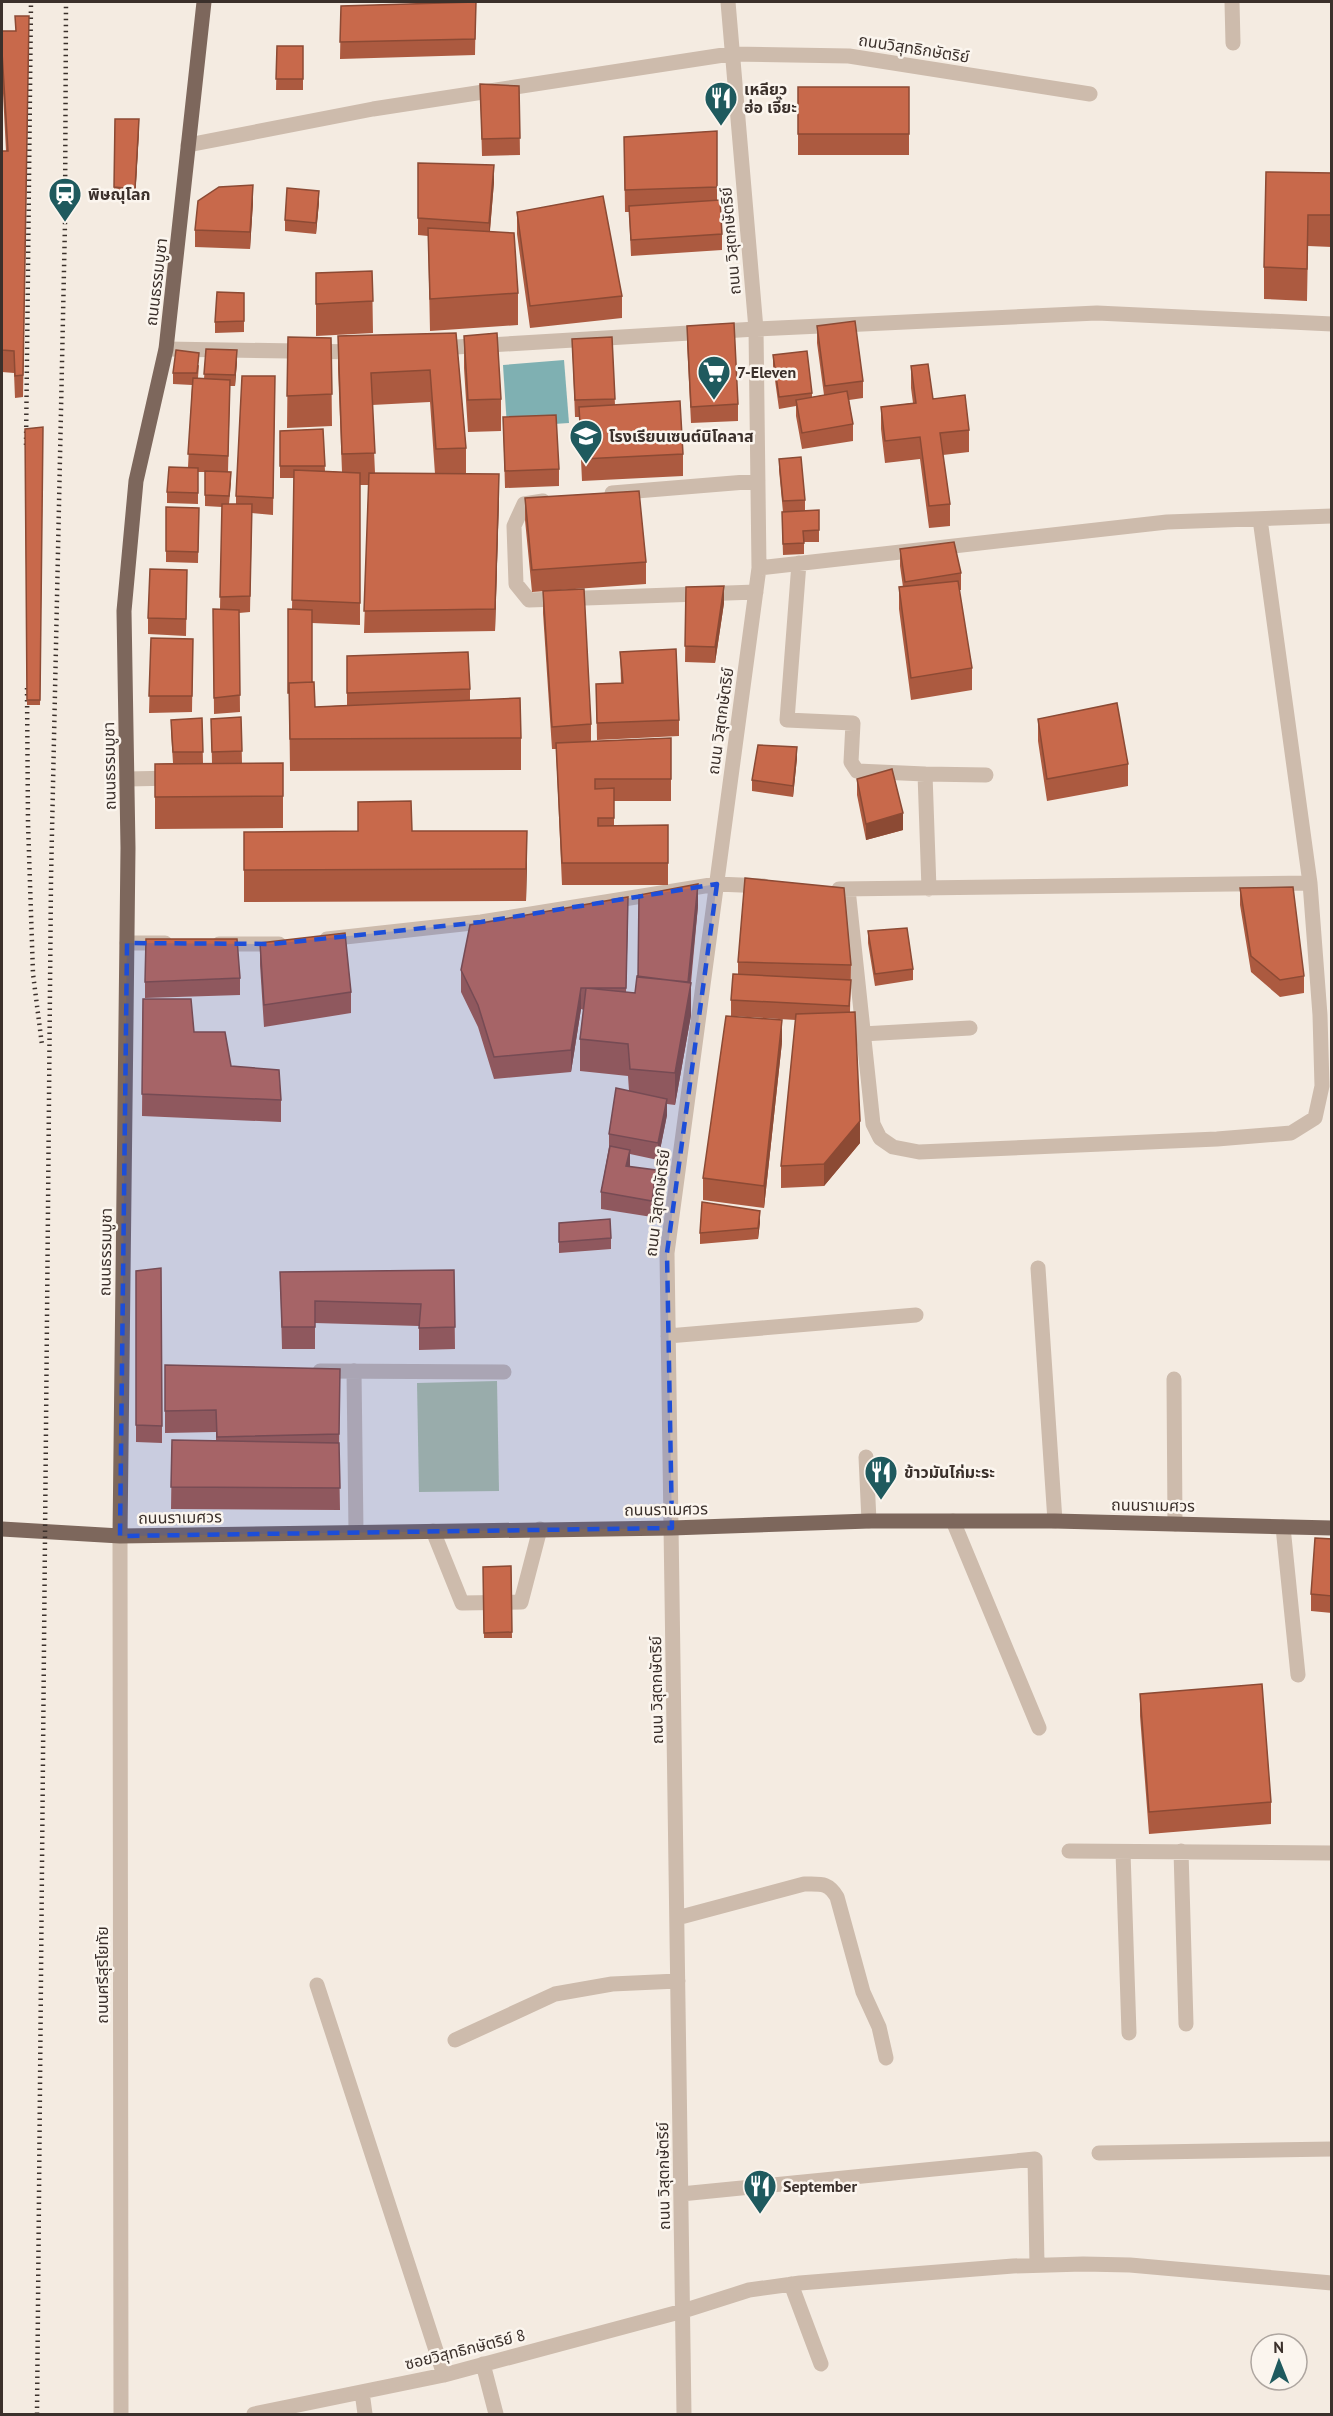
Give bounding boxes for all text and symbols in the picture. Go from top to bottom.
street label: ถนนวิสุทธิกษัตริย์ [857,29,971,67]
place label: เหลียว ฮ่อ เจี๊ยะ [744,79,797,117]
restaurant icon: เหลียว ฮ่อ เจี๊ยะ [703,80,739,127]
station icon: พิษณุโลก [47,176,83,223]
place label: พิษณุโลก [88,184,151,204]
street label: ถนน วิสุตกษัตริย์ [715,186,745,296]
street label: ถนนธรรมบูชา [141,237,171,327]
supermarket icon: 7-Eleven [696,354,732,401]
place label: 7-Eleven [737,362,796,382]
school or university icon: โรงเรียนเซนต์นิโคลาส [568,418,604,465]
place label: โรงเรียนเซนต์นิโคลาส [609,426,754,446]
street label: ถนน วิสุตกษัตริย์ [703,666,737,776]
street label: ถนนธรรมบูชา [98,722,120,810]
street label: ถนน วิสุตกษัตริย์ [640,1148,674,1258]
street label: ถนนธรรมบูชา [94,1208,116,1296]
restaurant icon: ข้าวมันไก่มะระ [863,1454,899,1501]
place label: ข้าวมันไก่มะระ [904,1462,995,1482]
street label: ถนนราเมศวร [1111,1494,1195,1516]
street label: ถนนราเมศวร [624,1498,708,1520]
street label: ถนนราเมศวร [138,1506,222,1528]
street label: ถนน วิสุตกษัตริย์ [645,1636,667,1744]
street label: ถนนศรีสุริโยทัย [92,1926,112,2024]
street label: ถนน วิสุตกษัตริย์ [652,2122,674,2230]
restaurant icon: September [742,2168,778,2215]
place label: September [783,2176,857,2196]
street label: ซอยวิสุทธิกษัตริย์ 8 [403,2324,527,2374]
north arrow [1249,2332,1309,2392]
text: N [1273,2337,1284,2357]

